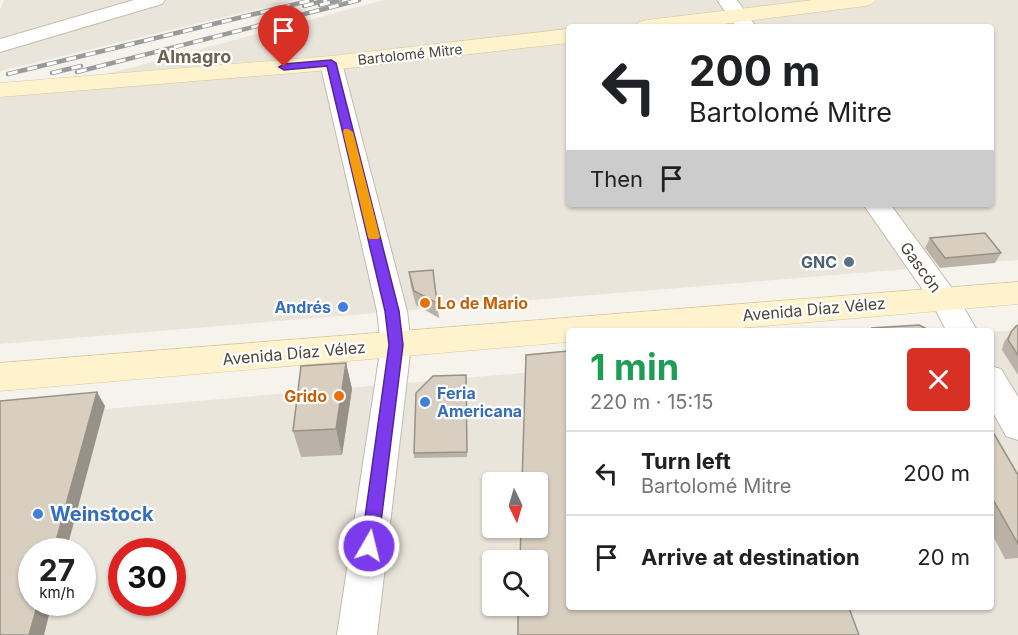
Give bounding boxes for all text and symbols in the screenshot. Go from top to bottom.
pin [258,5,309,67]
icon: arrive [267,14,300,47]
street label: Bartolomé Mitre [357,40,463,68]
text: 200 m [689,45,820,96]
district label: Almagro [157,46,231,67]
icon: left [590,48,668,126]
text: Bartolomé Mitre [689,96,892,129]
icon: arrive [655,162,688,195]
text: Then [590,166,643,192]
street label: Gascón [896,238,946,296]
place label: GNC [801,252,837,272]
marker: GNC [842,255,856,269]
place label: Lo de Mario [437,293,528,313]
street label: Avenida Díaz Vélez [742,293,886,325]
marker: Lo de Mario [418,296,432,310]
place label: Andrés [274,297,331,317]
marker: Andrés [336,300,350,314]
street label: Avenida Díaz Vélez [222,337,366,369]
text: 1 min [590,345,679,389]
button: close [907,348,970,411]
place label: Feria Americana [437,383,522,421]
place label: Grido [284,386,327,406]
marker: Grido [332,389,346,403]
text: 220 m · 15:15 [590,390,714,414]
marker: Feria Americana [418,395,432,409]
text: Turn left [641,448,731,474]
icon: left [590,457,623,490]
text: 200 m [903,460,970,486]
north arrow [482,472,548,538]
map controls [482,472,548,616]
text: Bartolomé Mitre [641,474,791,498]
place label: Weinstock [50,502,154,526]
marker: Weinstock [31,507,45,521]
position arrow [337,514,401,578]
speed limit sign: 30 [108,538,186,616]
icon: arrive [590,541,623,574]
text: Arrive at destination [641,544,860,570]
text: 20 m [917,544,970,570]
button: search [482,550,548,616]
text: 27 [39,552,75,588]
text: km/h [39,583,75,602]

